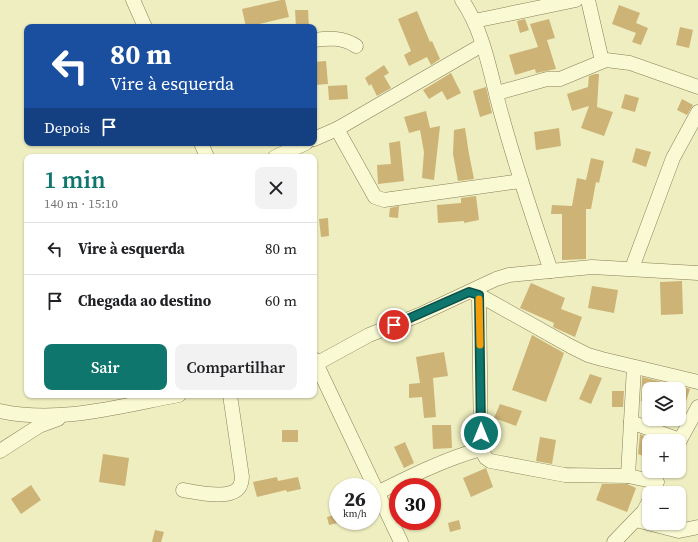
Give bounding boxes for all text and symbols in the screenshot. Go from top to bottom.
text: 80 m [110,35,172,73]
icon: left [44,40,96,92]
text: Vire à esquerda [110,71,234,96]
icon: arrive [98,116,120,138]
text: Depois [44,117,90,138]
text: 1 min [44,163,106,196]
button: close [255,167,297,209]
text: 140 m · 15:10 [44,195,118,212]
icon: left [44,238,66,260]
text: Vire à esquerda [78,238,185,259]
text: 80 m [265,238,297,259]
icon: arrive [44,290,66,312]
text: Chegada ao destino [78,290,211,311]
text: 60 m [265,290,297,311]
pin [377,308,411,342]
icon: arrive [383,314,405,336]
button: Sair [44,344,167,390]
button: Compartilhar [175,344,297,390]
map controls [642,382,686,530]
button: layers [642,382,686,426]
position arrow [460,412,502,454]
button: + [642,434,686,478]
speed limit sign: 30 [389,478,441,530]
text: 26 [344,485,366,513]
button: − [642,486,686,530]
text: km/h [343,507,367,520]

